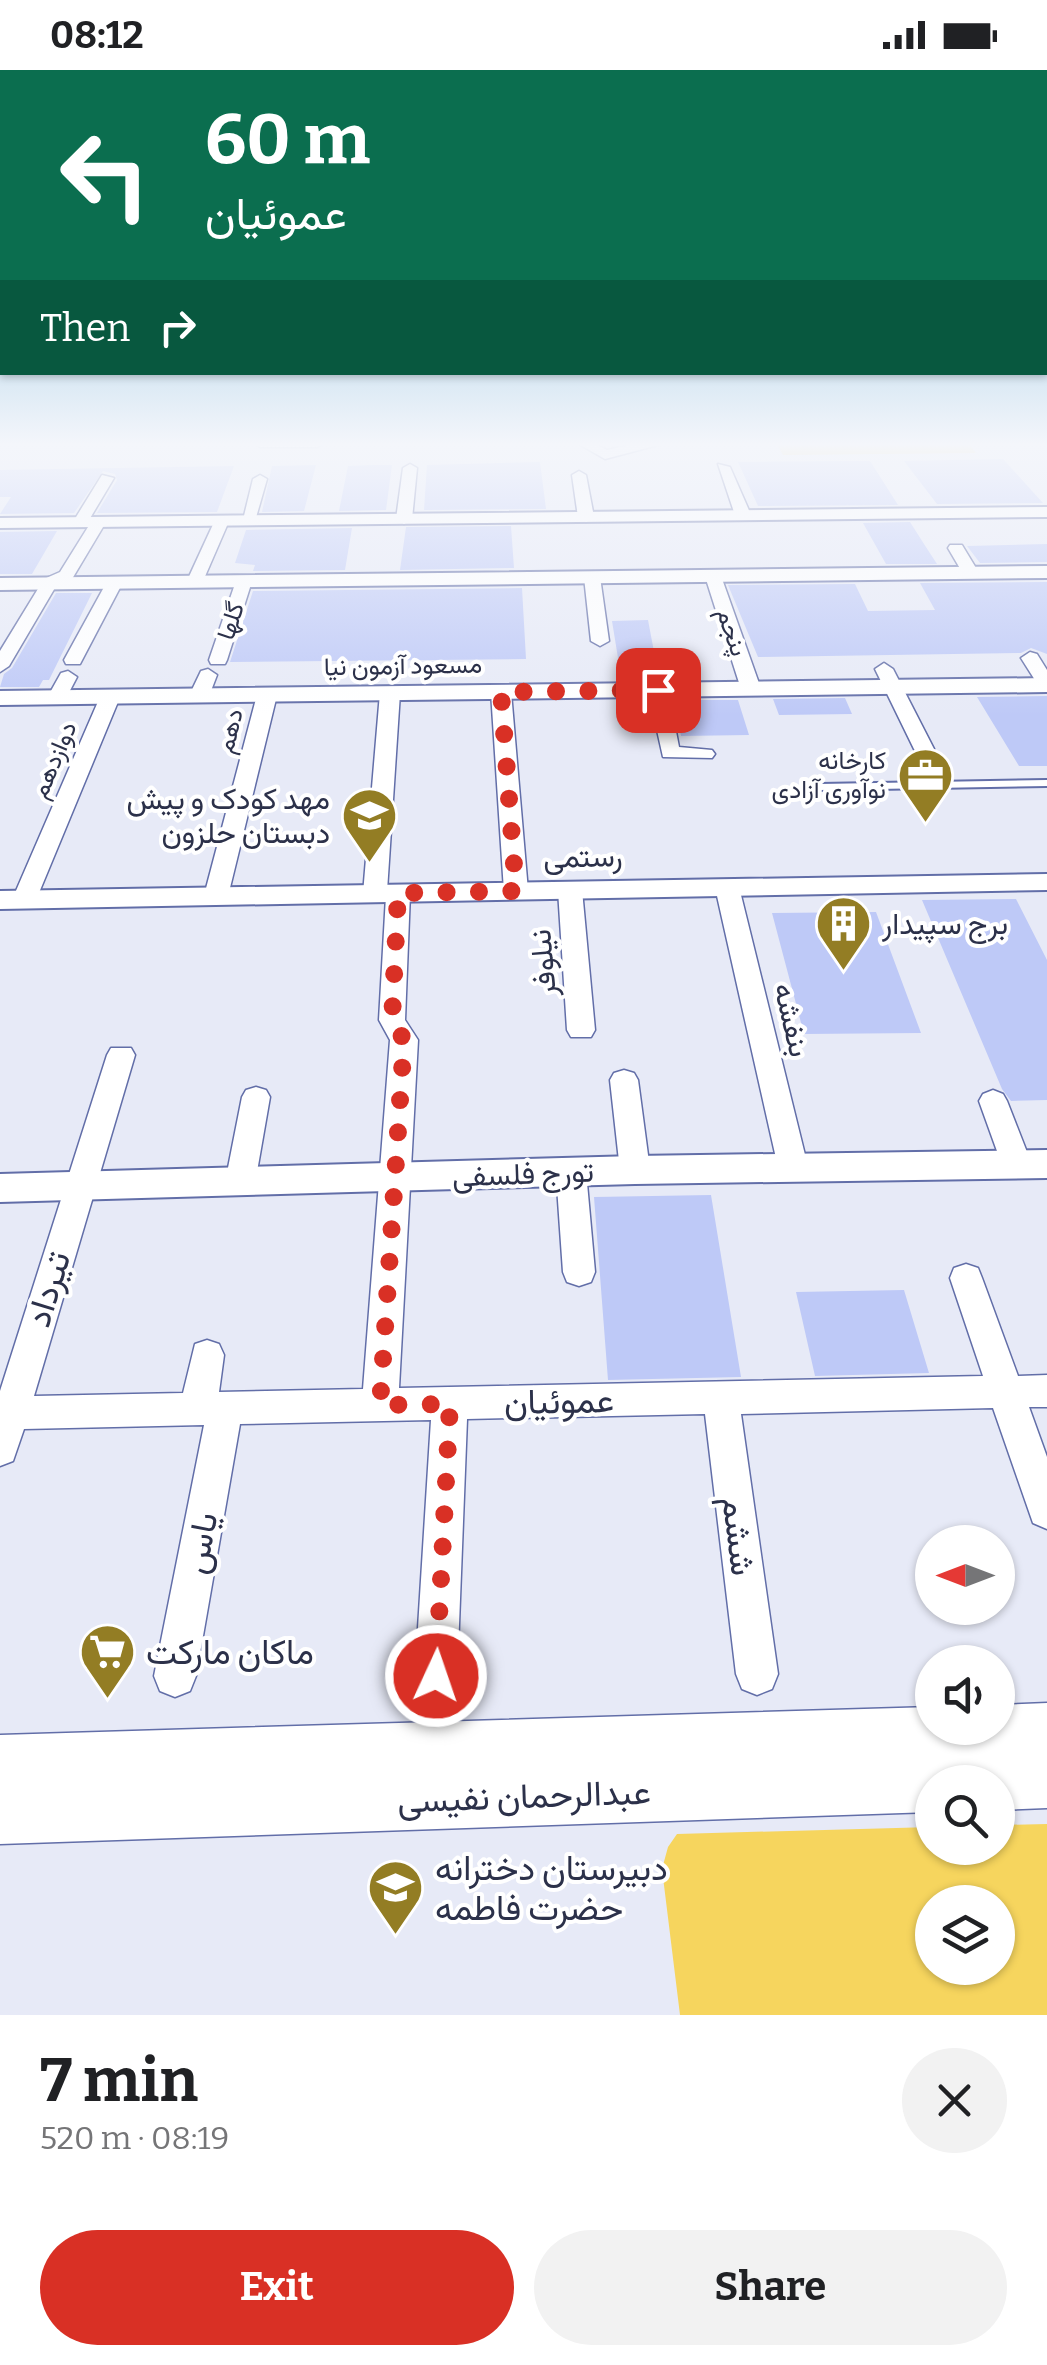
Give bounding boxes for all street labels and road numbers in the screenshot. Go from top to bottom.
street label: گلها [211,598,251,644]
street label: پنجم [709,604,754,660]
street label: مسعود آزمون نیا [324,650,482,682]
street label: دهم [210,705,251,757]
street label: دوازدهم [24,717,84,803]
street label: رستمی [543,838,623,876]
street label: نیلوفر [522,928,564,999]
street label: بنفشه [766,980,818,1060]
street label: تورج فلسفی [451,1154,595,1196]
street label: تیرداد [17,1246,80,1332]
street label: عموئیان [504,1379,614,1424]
street label: ششم [711,1494,765,1578]
street label: یاس [174,1509,226,1577]
street label: عبدالرحمان نفیسی [396,1771,652,1822]

